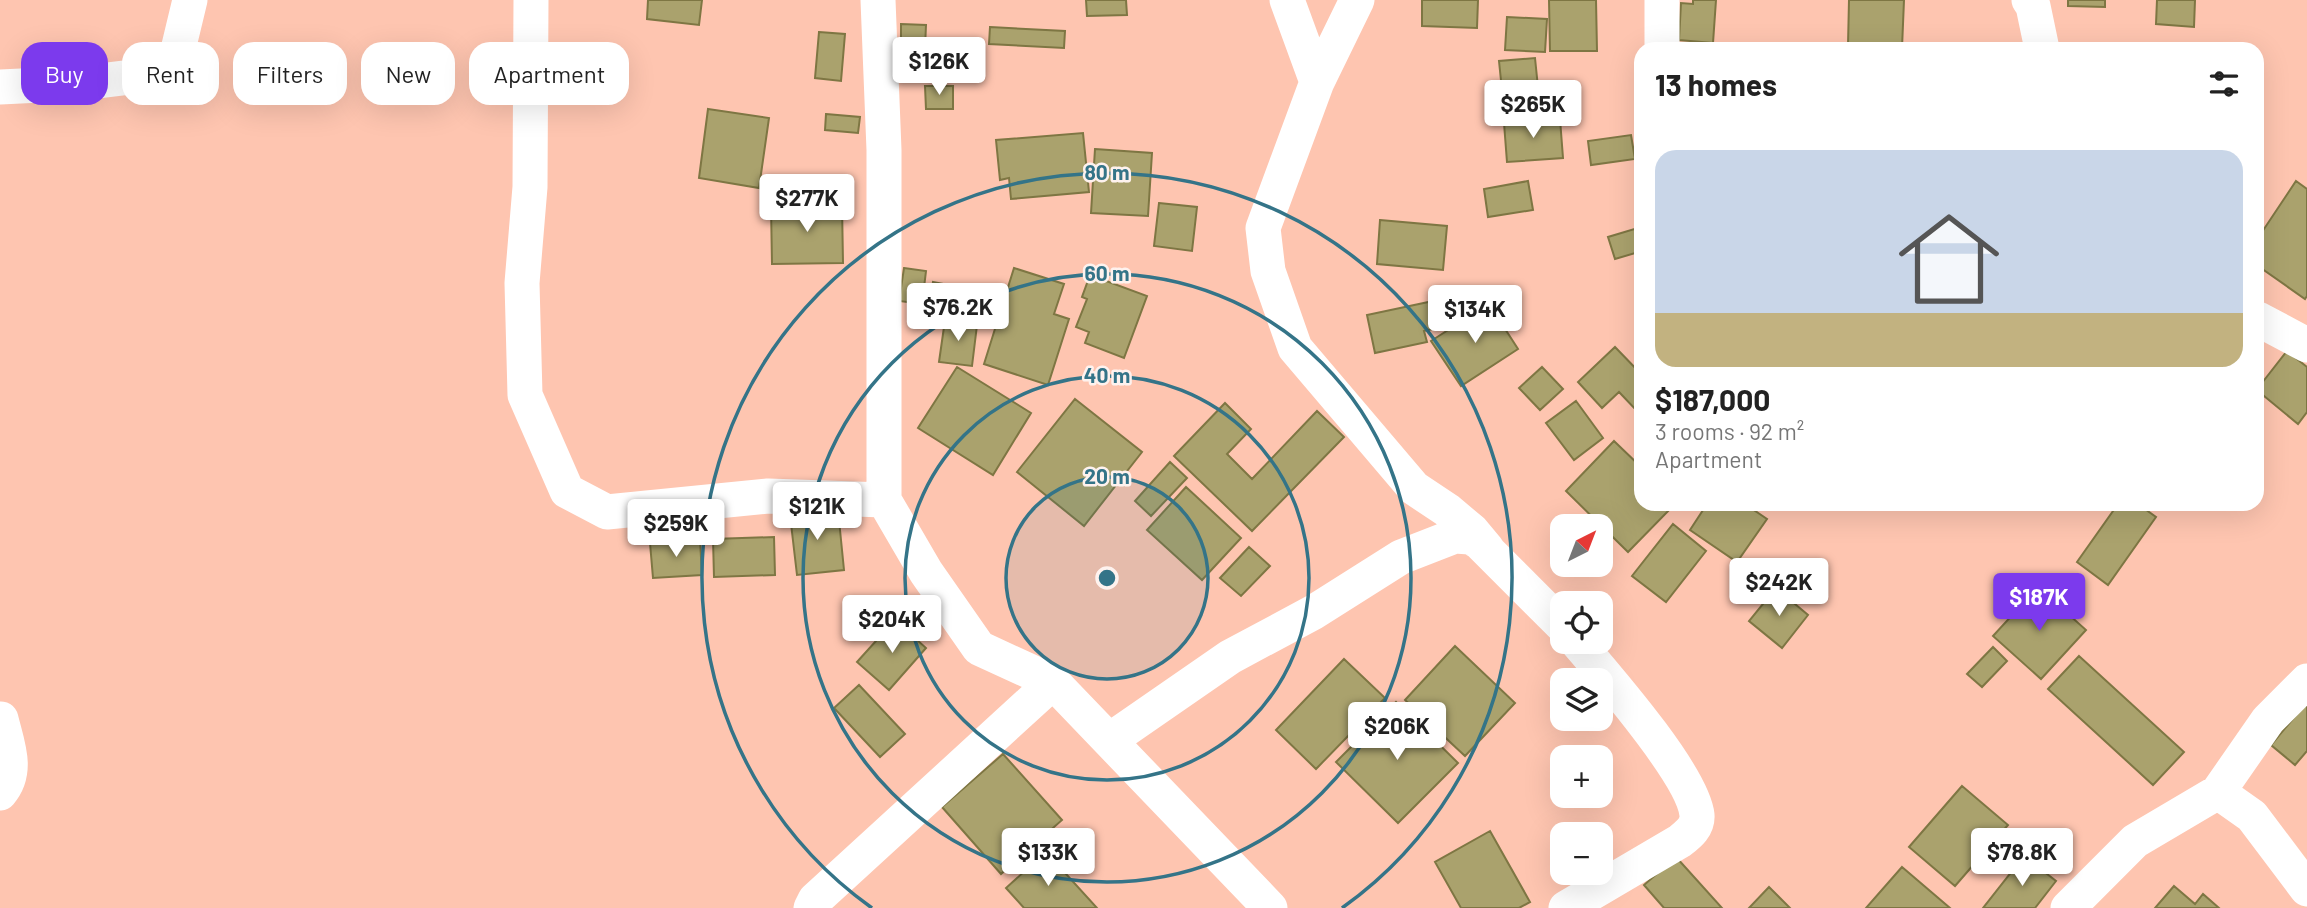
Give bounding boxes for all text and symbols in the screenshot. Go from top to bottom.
pin: $126K [890,38,988,97]
chip: Buy [21,42,108,105]
chip: Rent [122,42,219,105]
chip: Filters [233,42,347,105]
chip: New [361,42,455,105]
chip: Apartment [469,42,629,105]
text: $126K [909,46,969,74]
icon: filters [2205,65,2243,103]
text: 13 homes [1655,66,1777,102]
pin: $265K [1484,80,1582,140]
text: $265K [1500,89,1566,117]
text: 80 m [1084,159,1130,184]
pin: $277K [758,174,856,234]
text: $277K [775,183,839,211]
icon: home [1886,196,2012,322]
text: 60 m [1085,260,1129,285]
pin: $76.2K [901,284,1015,343]
pin: $134K [1426,286,1524,345]
text: $76.2K [923,292,993,320]
text: $134K [1444,294,1506,322]
text: 40 m [1084,362,1130,387]
text: $187,000 [1655,381,1770,417]
text: 3 rooms · 92 m² [1655,417,1804,445]
text: Apartment [1655,445,1762,473]
text: 20 m [1084,463,1130,488]
pin: $121K [768,482,866,542]
text: $121K [789,491,845,519]
pin: $259K [627,500,725,559]
text: $259K [643,508,709,536]
north arrow [1550,514,1614,578]
map controls [1550,514,1613,885]
pin: $242K [1730,558,1828,618]
centre of rings [1095,566,1119,590]
text: $242K [1745,567,1813,595]
pin: $187K [1990,574,2088,633]
text: $187K [2009,582,2069,610]
button: locate [1550,591,1613,654]
pin: $204K [843,596,941,655]
text: $204K [858,604,926,632]
button: layers [1550,668,1613,731]
pin: $206K [1348,702,1446,762]
text: $206K [1364,711,1430,739]
button: + [1550,745,1613,808]
button: − [1550,822,1613,885]
pin: $133K [999,828,1097,888]
pin: $78.8K [1965,828,2079,888]
text: $133K [1018,837,1078,865]
text: $78.8K [1987,837,2057,865]

